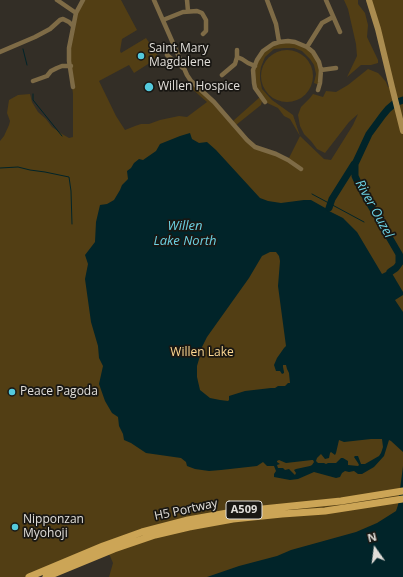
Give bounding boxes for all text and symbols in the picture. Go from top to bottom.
place label: Saint Mary Magdalene [149,42,211,70]
marker: Saint Mary Magdalene [136,51,146,61]
place label: Willen Hospice [158,80,240,94]
marker: Willen Hospice [143,81,155,93]
water label: River Ouzel [352,177,396,241]
water label: Willen Lake North [153,218,217,249]
park label: Willen Lake [170,346,234,360]
place label: Peace Pagoda [20,385,98,399]
marker: Peace Pagoda [7,387,17,397]
street label: H5 Portway [153,496,219,524]
road number: A509 [226,501,262,519]
place label: Nipponzan Myohoji [23,513,84,541]
marker: Nipponzan Myohoji [10,522,20,532]
north arrow [355,529,395,569]
text: N [366,529,378,545]

